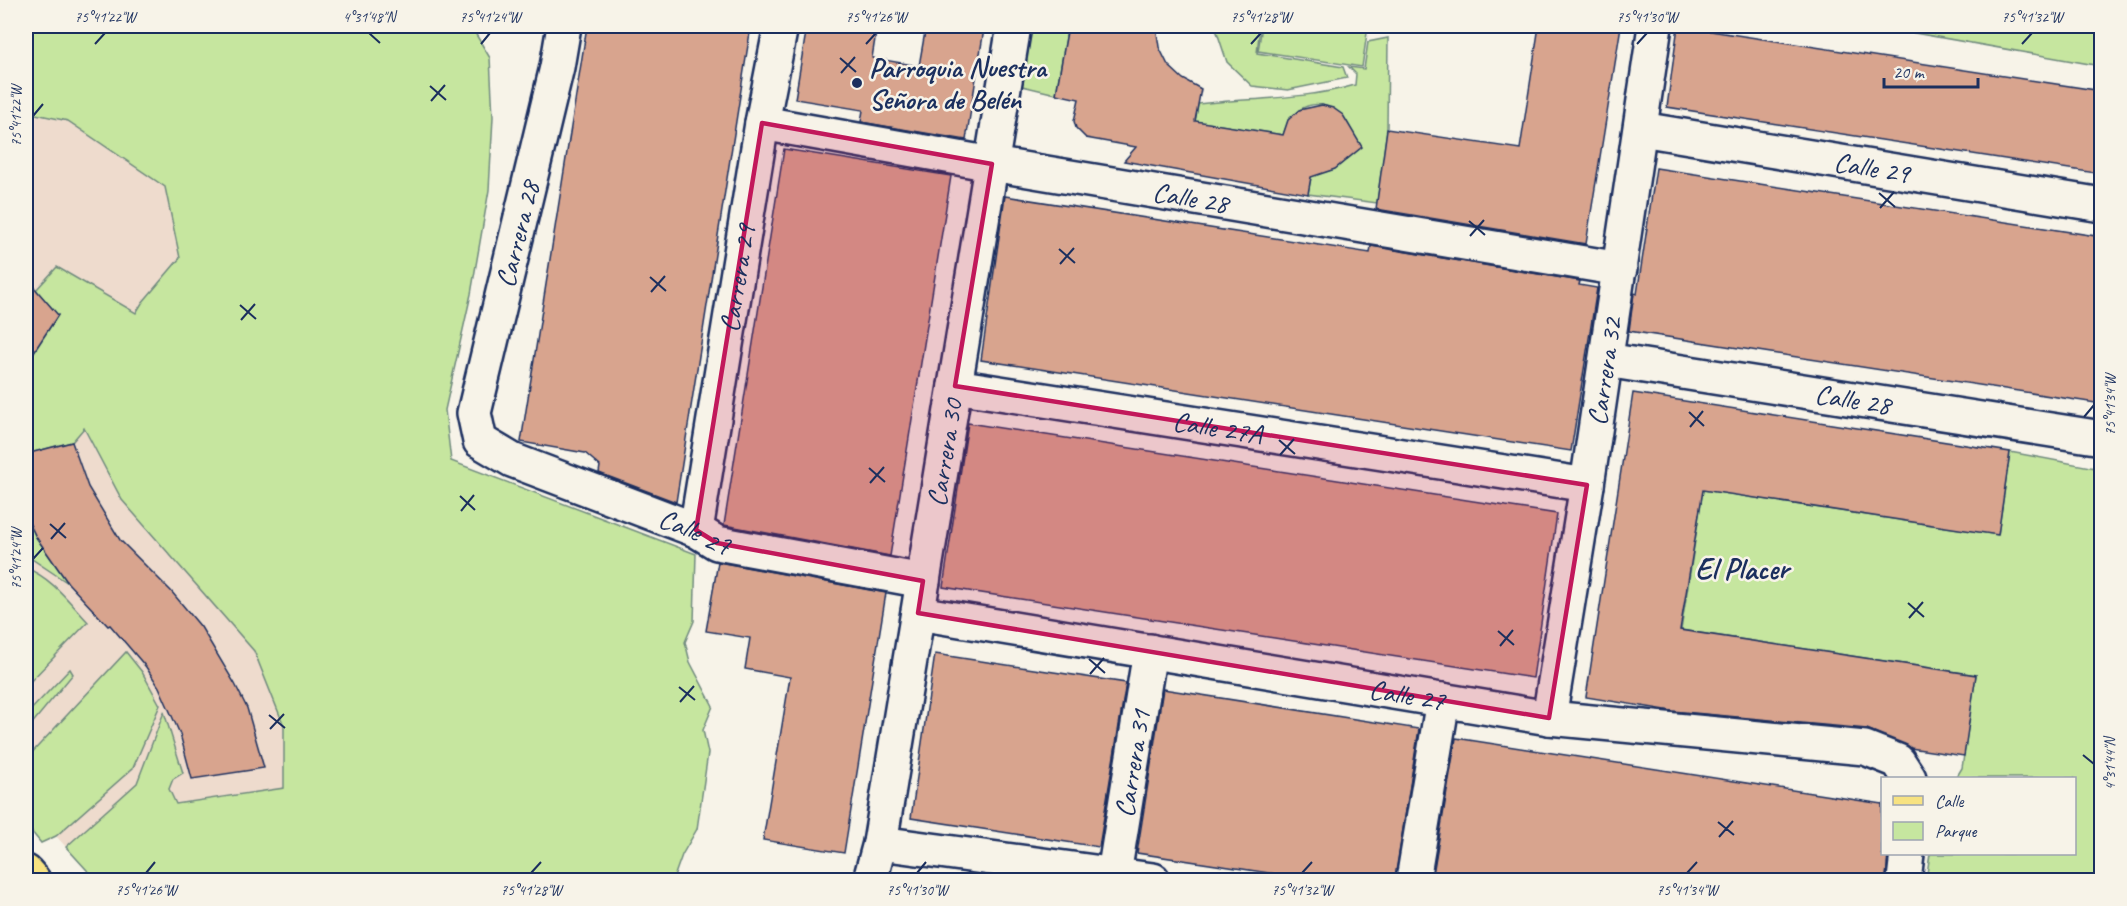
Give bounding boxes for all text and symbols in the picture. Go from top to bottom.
text: 75°41'22"W [75,8,139,27]
text: 4°31'48"N [343,8,398,27]
text: 75°41'24"W [460,8,524,27]
text: 75°41'26"W [846,8,910,27]
text: 75°41'28"W [1231,8,1295,27]
text: 75°41'30"W [1617,8,1681,27]
text: 75°41'32"W [2002,8,2066,27]
place label: Parroquia Nuestra Señora de Belén [869,50,1049,117]
scale bar [1884,51,1978,89]
text: 20 m [1893,61,1926,83]
marker: Parroquia Nuestra Señora de Belén [850,76,864,90]
text: 75°41'22"W [7,82,26,146]
street label: Calle 29 [1831,144,1915,191]
street label: Calle 28 [1150,174,1233,222]
street label: Carrera 28 [487,175,548,291]
street label: Carrera 29 [711,220,764,335]
street label: Carrera 32 [1579,313,1630,428]
text: 75°41'34"W [2101,371,2120,435]
street label: Calle 28 [1813,376,1896,423]
street label: Carrera 30 [918,394,971,509]
street label: Calle 27A [1170,403,1267,452]
street label: Calle 27 [654,501,734,563]
text: 75°41'24"W [7,525,26,589]
district label: El Placer [1695,550,1792,588]
street label: Calle 27 [1367,671,1449,719]
street label: Carrera 31 [1106,706,1158,820]
text: 4°31'44"N [2101,735,2120,790]
legend [1881,777,2076,855]
text: Calle [1935,790,1964,812]
text: Parque [1935,820,1977,842]
text: 75°41'26"W [116,881,180,900]
text: 75°41'28"W [501,881,565,900]
text: 75°41'30"W [887,881,951,900]
text: 75°41'32"W [1272,881,1336,900]
text: 75°41'34"W [1657,881,1721,900]

